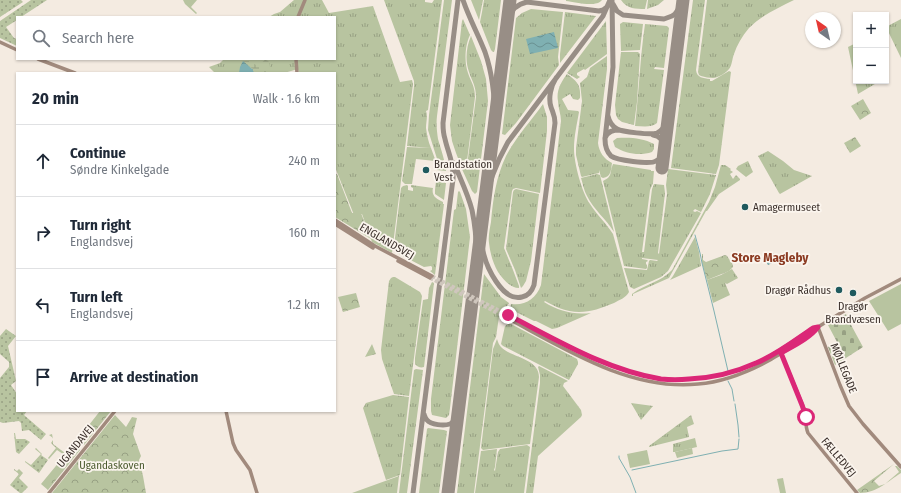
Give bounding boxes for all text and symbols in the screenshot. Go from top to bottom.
north arrow [805,12,841,48]
map controls [853,12,889,84]
button: + [853,12,889,48]
search box [16,16,336,60]
icon: search [30,27,52,49]
text: Search here [62,29,134,47]
button: − [853,48,889,84]
text: 20 min [32,88,79,109]
text: Walk · 1.6 km [253,91,320,106]
text: Continue [70,144,126,162]
icon: ahead [32,150,54,172]
text: 240 m [288,153,320,168]
place label: Brandstation Vest [434,158,492,184]
text: Søndre Kinkelgade [70,162,169,177]
marker: Brandstation Vest [421,165,431,175]
place label: Amagermuseet [753,201,821,214]
marker: Amagermuseet [740,202,750,212]
text: Turn right [70,216,131,234]
street label: ENGLANDSVEJ [357,221,416,262]
icon: right [32,222,54,244]
text: 160 m [289,225,320,240]
text: Englandsvej [70,234,133,249]
district label: Store Magleby [731,250,809,265]
place label: Dragør Rådhus [765,284,831,297]
marker: Dragør Rådhus [834,285,844,295]
text: Turn left [70,288,123,306]
marker: Dragør Brandvæsen [848,288,858,298]
icon: left [32,294,54,316]
text: 1.2 km [287,297,320,312]
place label: Dragør Brandvæsen [825,300,881,326]
text: Englandsvej [70,306,133,321]
route end [499,306,517,324]
street label: MØLLEGADE [828,341,859,395]
icon: arrive [32,366,54,388]
text: Arrive at destination [70,368,198,386]
route start [797,408,815,426]
street label: UGANDAVEJ [54,422,96,470]
street label: FÆLLEDVEJ [819,435,859,480]
park label: Ugandaskoven [79,459,145,472]

